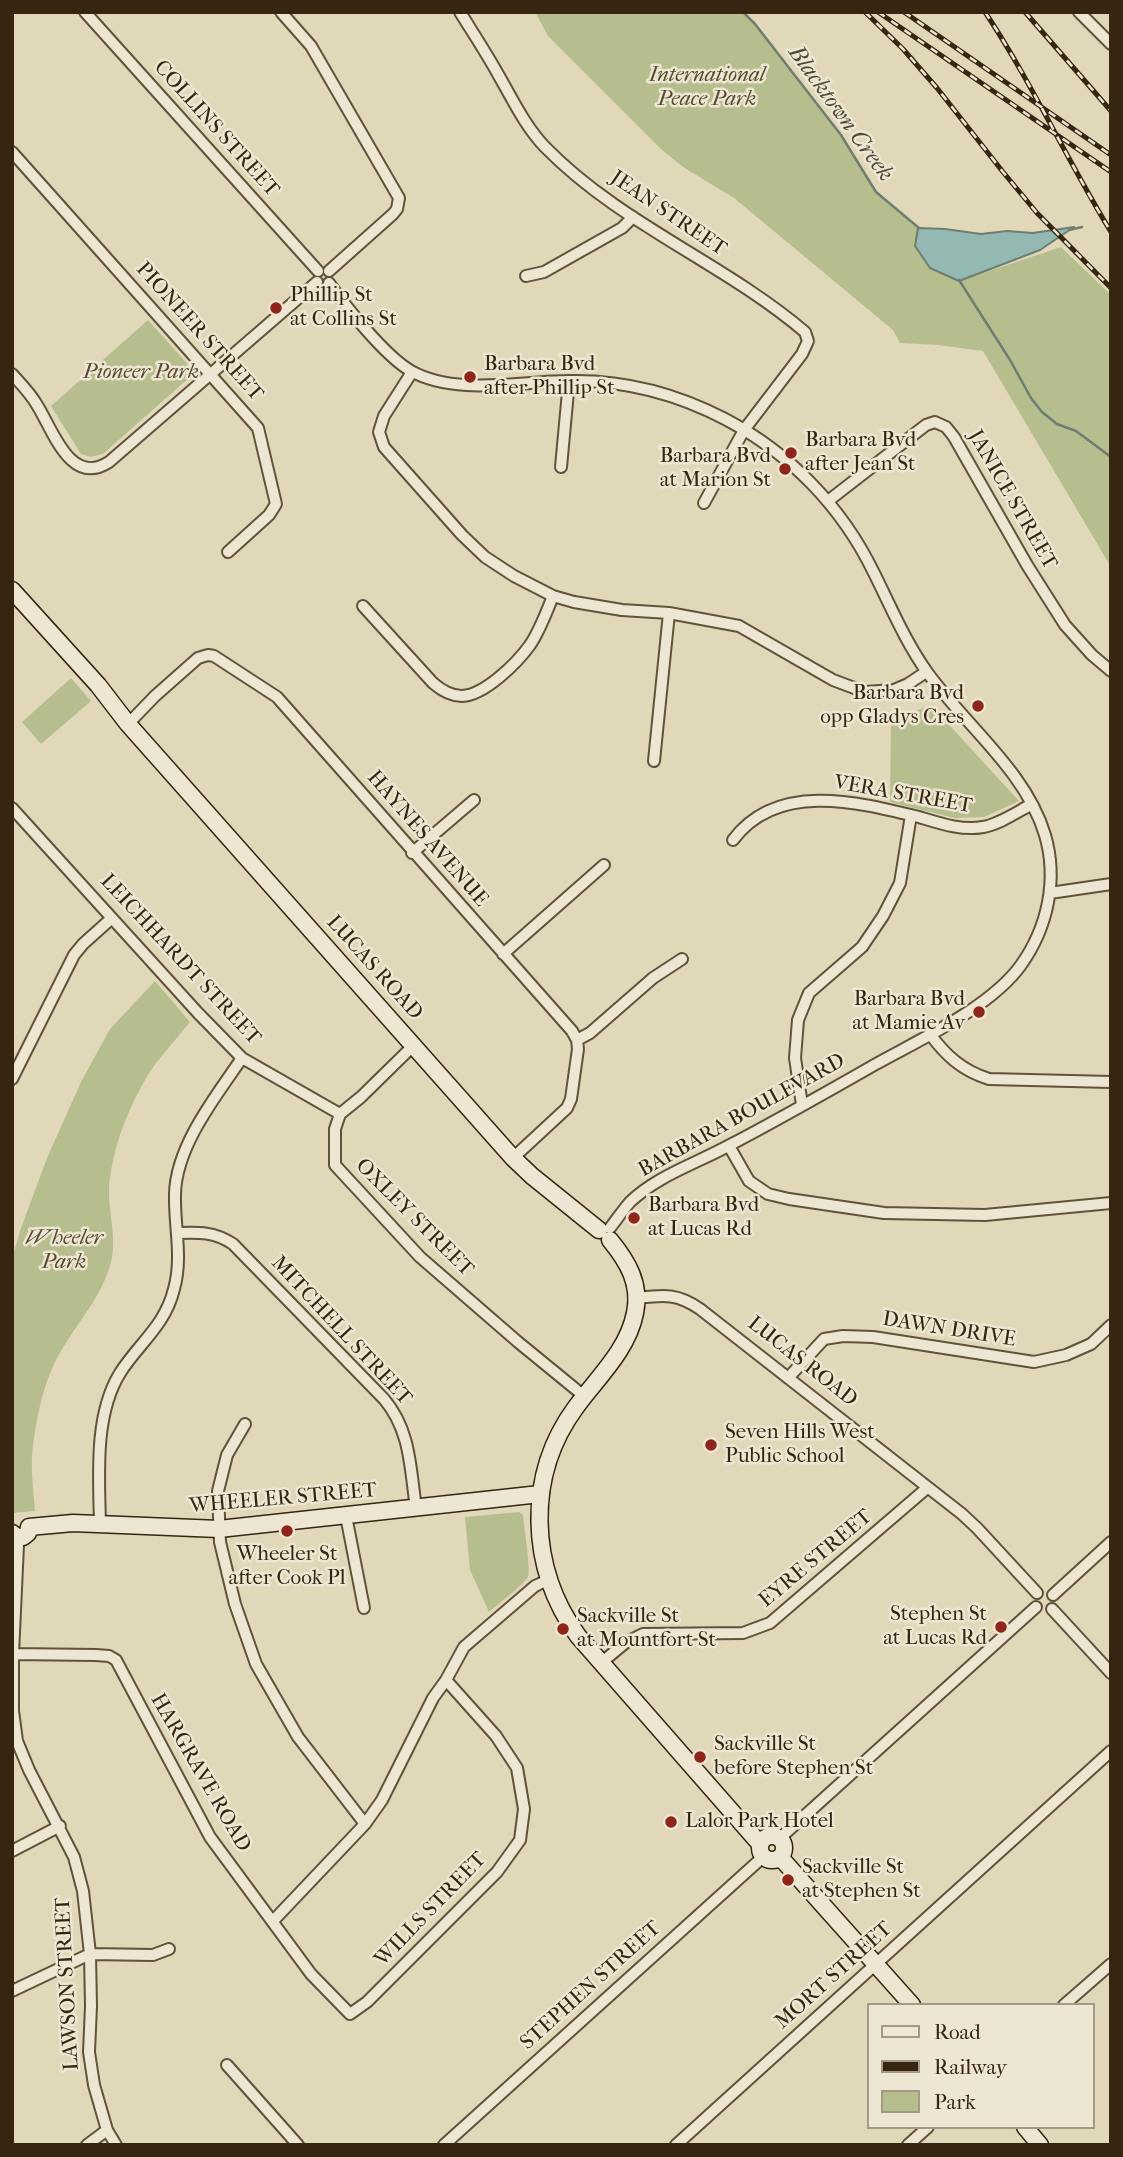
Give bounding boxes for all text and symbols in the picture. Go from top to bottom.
water label: Blacktown Creek [781,41,899,187]
street label: COLLINS STREET [148,55,284,203]
park label: International Peace Park [649,63,765,113]
street label: JEAN STREET [605,166,731,262]
street label: PIONEER STREET [130,257,268,407]
place label: Phillip St at Collins St [290,283,397,333]
marker: Phillip St at Collins St [268,300,284,316]
place label: Barbara Bvd after Phillip St [484,352,615,402]
park label: Pioneer Park [83,360,199,386]
marker: Barbara Bvd after Phillip St [462,369,478,385]
street label: JANICE STREET [962,426,1062,574]
place label: Barbara Bvd after Jean St [805,428,916,478]
place label: Barbara Bvd at Marion St [660,444,771,494]
marker: Barbara Bvd after Jean St [783,445,799,461]
marker: Barbara Bvd at Marion St [777,461,793,477]
place label: Barbara Bvd opp Gladys Cres [820,681,964,731]
marker: Barbara Bvd opp Gladys Cres [970,698,986,714]
street label: HAYNES AVENUE [361,766,493,912]
street label: VERA STREET [832,770,974,820]
street label: LEICHHARDT STREET [94,869,266,1051]
street label: LUCAS ROAD [320,910,428,1026]
place label: Barbara Bvd at Mamie Av [852,987,965,1037]
marker: Barbara Bvd at Mamie Av [971,1004,987,1020]
street label: BARBARA BOULEVARD [634,1049,850,1183]
street label: OXLEY STREET [350,1154,478,1282]
place label: Barbara Bvd at Lucas Rd [648,1193,759,1243]
marker: Barbara Bvd at Lucas Rd [626,1210,642,1226]
park label: Wheeler Park [25,1226,103,1276]
street label: MITCHELL STREET [265,1251,417,1411]
street label: DAWN DRIVE [881,1307,1017,1353]
street label: LUCAS ROAD [742,1311,862,1413]
place label: Seven Hills West Public School [725,1420,875,1470]
marker: Seven Hills West Public School [703,1437,719,1453]
street label: WHEELER STREET [188,1478,378,1520]
street label: EYRE STREET [754,1504,878,1614]
marker: Wheeler St after Cook Pl [279,1523,295,1539]
place label: Wheeler St after Cook Pl [228,1542,346,1592]
place label: Stephen St at Lucas Rd [883,1602,987,1652]
place label: Sackville St at Mountfort St [577,1604,716,1654]
marker: Stephen St at Lucas Rd [993,1619,1009,1635]
marker: Sackville St at Mountfort St [555,1621,571,1637]
street label: HARGRAVE ROAD [144,1689,256,1857]
place label: Sackville St before Stephen St [714,1732,873,1782]
marker: Sackville St before Stephen St [692,1749,708,1765]
place label: Lalor Park Hotel [685,1809,834,1835]
marker: Lalor Park Hotel [663,1814,679,1830]
street label: WILLS STREET [370,1848,492,1972]
place label: Sackville St at Stephen St [802,1855,921,1905]
marker: Sackville St at Stephen St [780,1872,796,1888]
street label: LAWSON STREET [51,1897,85,2071]
street label: STEPHEN STREET [516,1916,666,2056]
street label: MORT STREET [770,1917,898,2035]
legend [867,2003,1095,2129]
text: Road [934,2020,981,2044]
text: Railway [934,2055,1007,2079]
text: Park [934,2090,976,2114]

